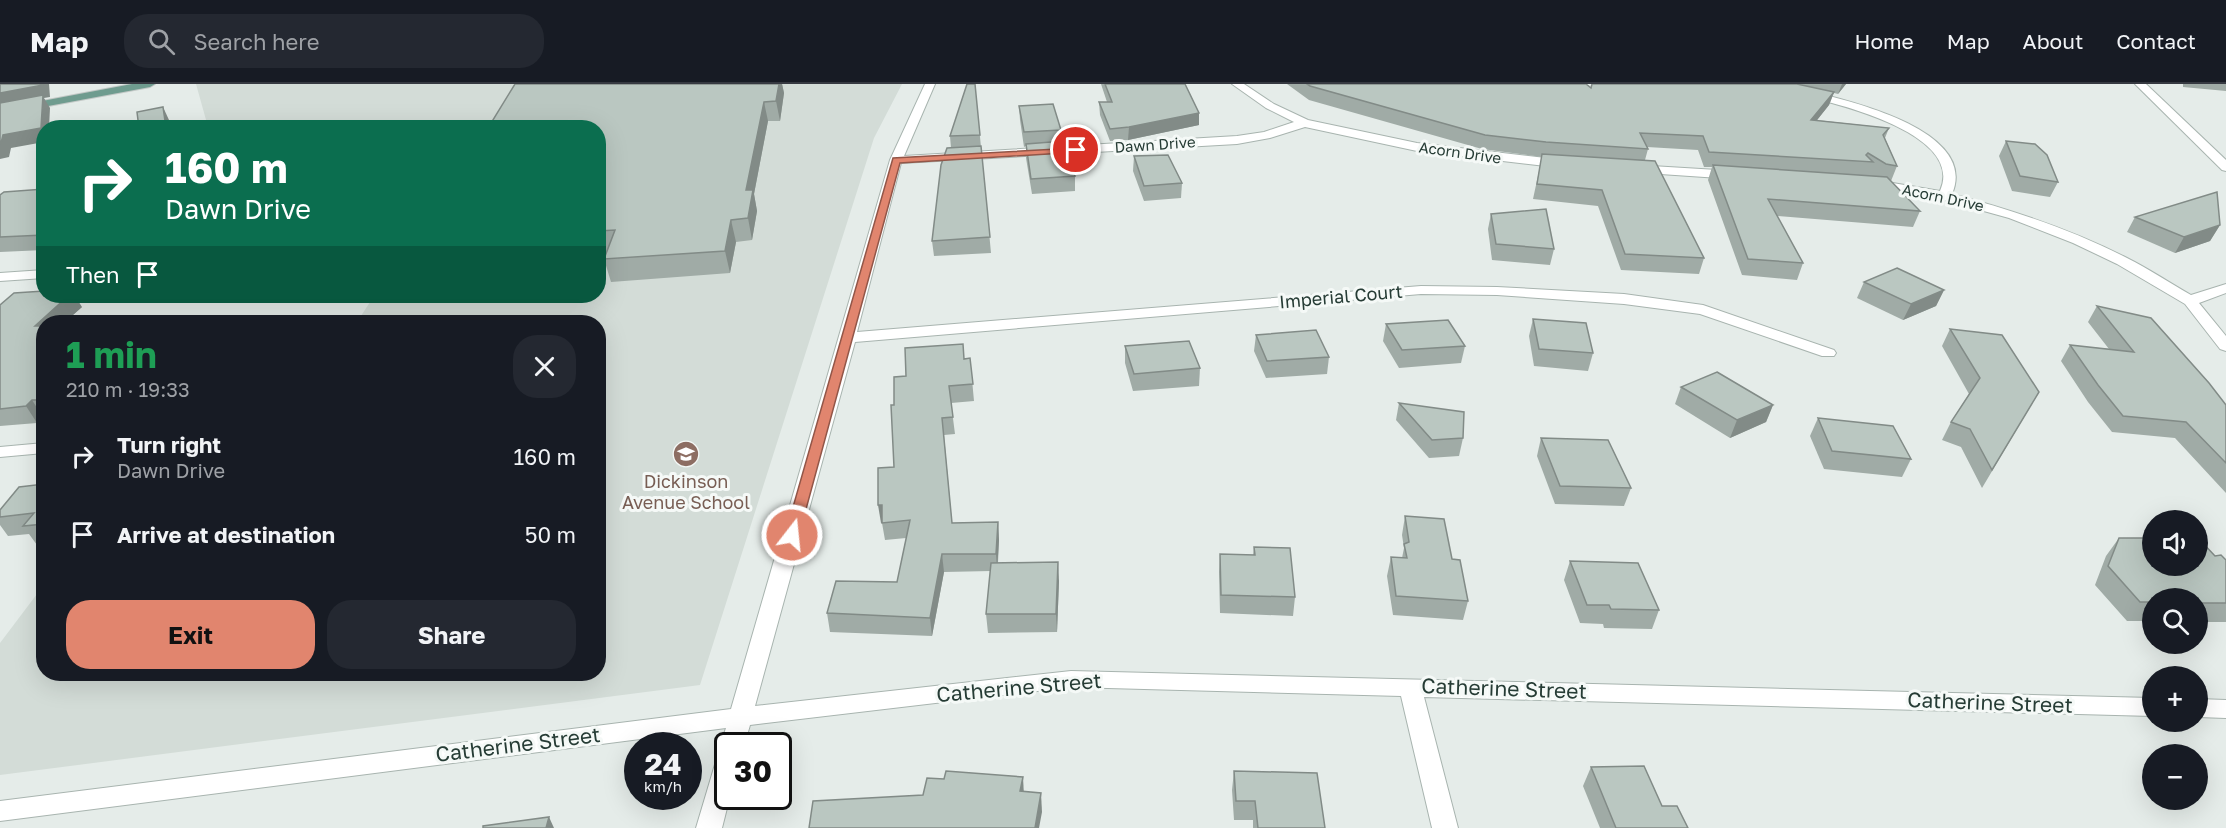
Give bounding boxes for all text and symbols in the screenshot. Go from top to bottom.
search box [124,14,544,68]
text: Map [30,25,88,58]
icon: search [145,25,178,58]
text: Search here [193,28,319,55]
text: Home [1854,28,1914,54]
text: Map [1947,28,1990,54]
text: About [2023,28,2083,54]
text: Contact [2116,28,2196,54]
pin [1050,124,1101,175]
street label: Dawn Drive [1114,132,1196,156]
icon: arrive [1059,133,1092,166]
street label: Acorn Drive [1418,137,1503,167]
text: 160 m [165,142,288,192]
icon: right [66,144,144,222]
street label: Acorn Drive [1901,180,1986,215]
text: Dawn Drive [165,193,311,225]
icon: arrive [131,258,164,291]
text: Then [66,261,119,288]
street label: Imperial Court [1278,280,1404,312]
text: 1 min [66,333,157,376]
button: close [513,335,576,398]
text: 210 m · 19:33 [66,377,190,401]
text: Turn right [117,431,221,458]
school or university icon: Dickinson Avenue School [671,439,701,469]
icon: right [66,440,99,473]
text: 160 m [513,443,576,470]
text: Dawn Drive [117,458,225,482]
place label: Dickinson Avenue School [622,470,750,513]
position arrow [760,503,824,567]
map controls [2142,510,2208,810]
button: sound [2142,510,2208,576]
icon: arrive [66,518,99,551]
text: Arrive at destination [117,521,335,548]
text: 50 m [525,521,576,548]
button: search [2142,588,2208,654]
button: Exit [66,600,315,669]
button: Share [327,600,576,669]
button: + [2142,666,2208,732]
street label: Catherine Street [935,667,1103,707]
street label: Catherine Street [1421,672,1587,704]
street label: Catherine Street [1907,686,2073,718]
street label: Catherine Street [434,721,602,767]
speed limit sign: 30 [714,732,792,810]
button: − [2142,744,2208,810]
text: 24 [644,746,682,782]
text: km/h [644,777,682,795]

